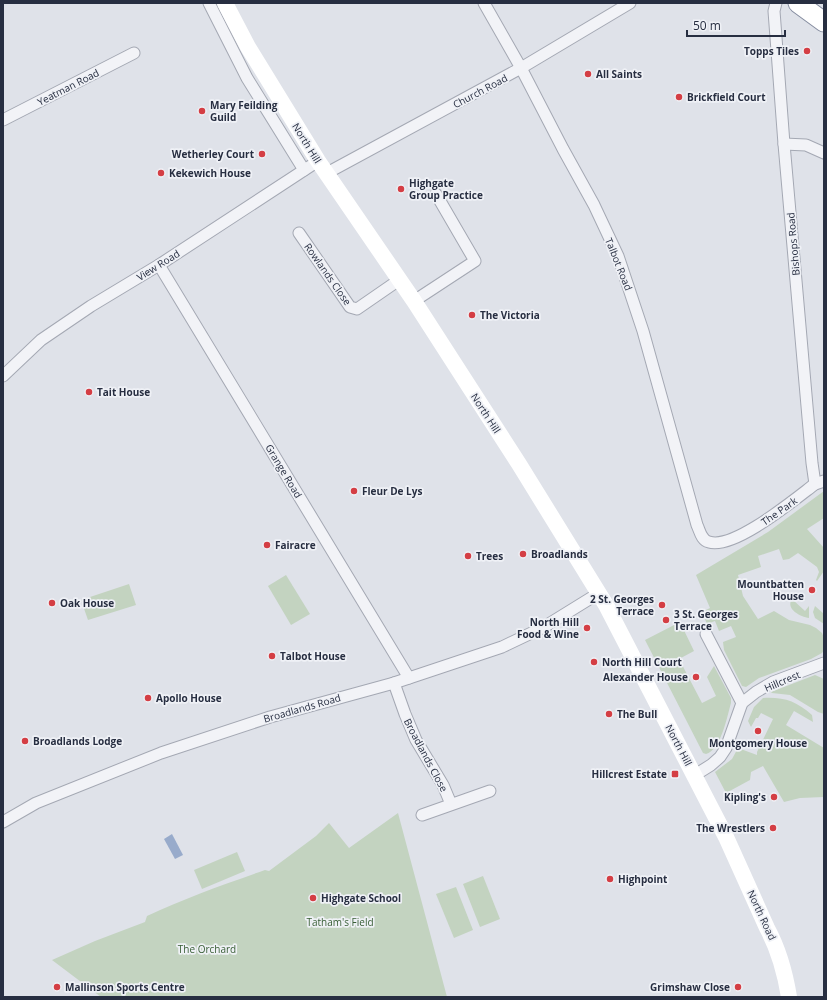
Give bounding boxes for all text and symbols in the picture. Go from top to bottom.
scale bar [687,12,785,38]
text: 50 m [693,17,721,34]
place label: Topps Tiles [744,44,799,58]
marker: Topps Tiles [802,46,812,56]
street label: Yeatman Road [35,65,101,109]
place label: All Saints [596,67,642,81]
marker: All Saints [583,69,593,79]
street label: Church Road [450,71,510,111]
place label: Brickfield Court [687,90,766,104]
marker: Brickfield Court [674,92,684,102]
place label: Mary Feilding Guild [210,98,278,124]
marker: Mary Feilding Guild [197,106,207,116]
street label: North Hill [289,120,325,166]
place label: Wetherley Court [172,147,255,161]
marker: Wetherley Court [257,149,267,159]
place label: Kekewich House [169,166,251,180]
marker: Kekewich House [156,168,166,178]
place label: Highgate Group Practice [409,176,483,202]
marker: Highgate Group Practice [396,184,406,194]
street label: Bishops Road [783,212,803,276]
street label: Talbot Road [602,236,636,292]
street label: Rowlands Close [301,240,355,308]
street label: View Road [134,246,182,284]
place label: The Victoria [480,308,540,322]
marker: The Victoria [467,310,477,320]
place label: Tait House [97,385,150,399]
marker: Tait House [84,387,94,397]
street label: North Hill [468,390,504,436]
street label: Grange Road [262,441,306,501]
place label: Fleur De Lys [362,484,422,498]
marker: Fleur De Lys [349,486,359,496]
street label: The Park [758,493,800,528]
place label: Fairacre [275,538,316,552]
marker: Fairacre [262,540,272,550]
place label: Broadlands [531,547,588,561]
place label: Trees [476,549,503,563]
marker: Broadlands [518,549,528,559]
marker: Trees [463,551,473,561]
place label: Mountbatten House [737,577,804,603]
marker: Mountbatten House [807,585,817,595]
place label: 2 St. Georges Terrace [590,592,654,618]
place label: Oak House [60,596,114,610]
marker: Oak House [47,598,57,608]
marker: 2 St. Georges Terrace [657,600,667,610]
place label: 3 St. Georges Terrace [674,607,738,633]
place label: North Hill Food & Wine [517,615,579,641]
marker: 3 St. Georges Terrace [661,615,671,625]
marker: North Hill Food & Wine [582,623,592,633]
place label: Talbot House [280,649,346,663]
marker: Talbot House [267,651,277,661]
place label: North Hill Court [602,655,682,669]
marker: North Hill Court [589,657,599,667]
street label: Hillcrest [762,667,803,695]
place label: Alexander House [603,670,688,684]
marker: Alexander House [691,672,701,682]
street label: Broadlands Road [262,690,342,726]
place label: Apollo House [156,691,222,705]
marker: Apollo House [143,693,153,703]
place label: The Bull [617,707,657,721]
marker: The Bull [604,709,614,719]
street label: Broadlands Close [401,716,451,794]
street label: North Hill [662,722,696,768]
marker: Montgomery House [753,726,763,736]
place label: Broadlands Lodge [33,734,122,748]
marker: Broadlands Lodge [20,736,30,746]
place label: Montgomery House [709,736,807,750]
place label: Hillcrest Estate [591,767,667,781]
marker: Hillcrest Estate [670,769,680,779]
place label: Kipling's [724,790,766,804]
marker: Kipling's [769,792,779,802]
place label: The Wrestlers [696,821,765,835]
marker: The Wrestlers [768,823,778,833]
place label: Highpoint [618,872,668,886]
marker: Highpoint [605,874,615,884]
street label: North Road [744,888,780,942]
place label: Highgate School [321,891,401,905]
marker: Highgate School [308,893,318,903]
park label: Tatham's Field [306,915,374,929]
park label: The Orchard [178,942,236,956]
place label: Mallinson Sports Centre [65,980,185,994]
place label: Grimshaw Close [650,980,730,994]
marker: Mallinson Sports Centre [52,982,62,992]
marker: Grimshaw Close [733,982,743,992]

